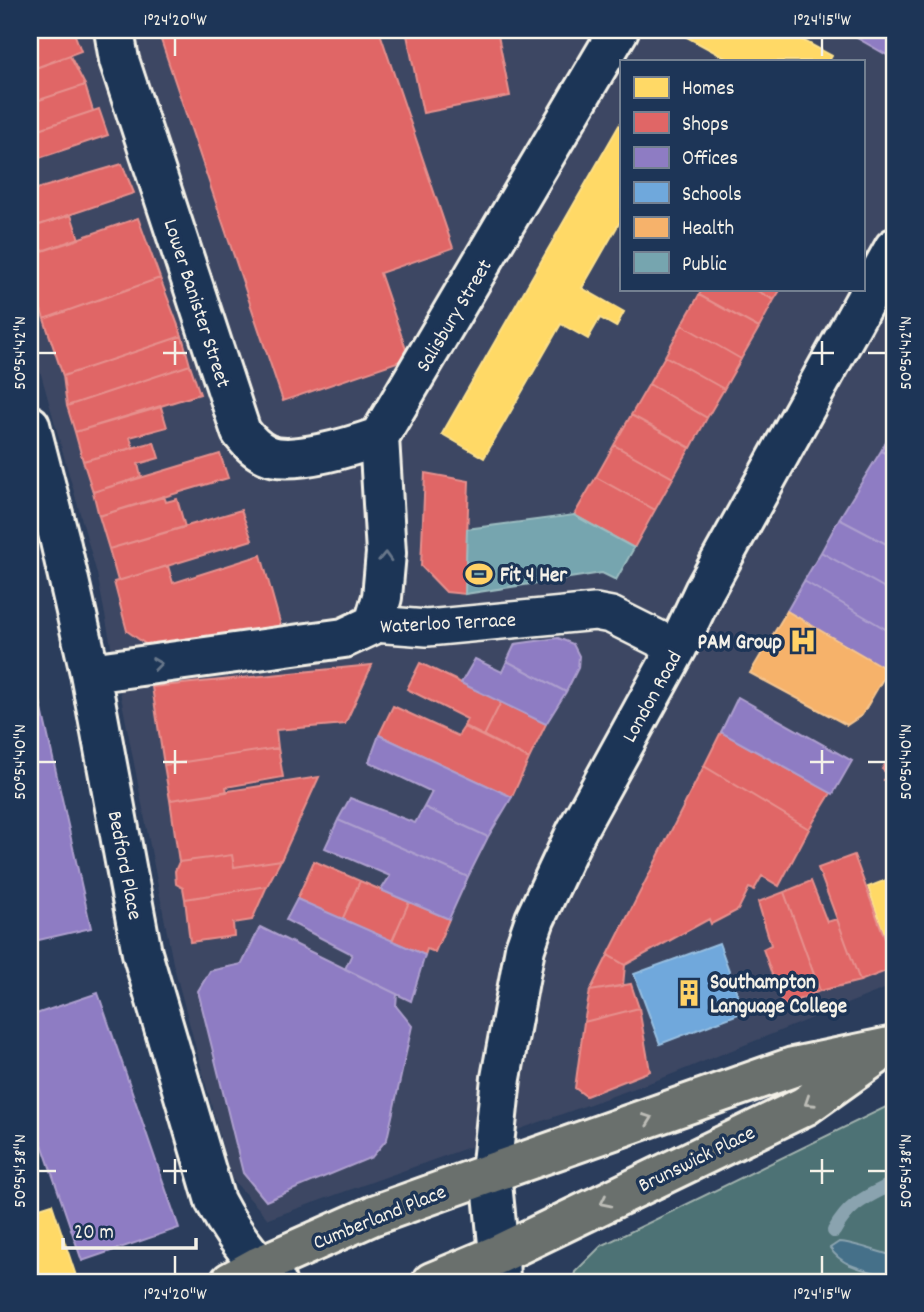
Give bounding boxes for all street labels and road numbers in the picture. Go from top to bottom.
street label: Lower Banister Street [154,216,237,393]
street label: Salisbury Street [410,254,501,379]
street label: Waterloo Terrace [379,606,517,644]
street label: London Road [616,646,691,749]
street label: Bedford Place [98,809,148,923]
street label: Brunswick Place [634,1119,761,1202]
street label: Cumberland Place [309,1178,451,1259]

